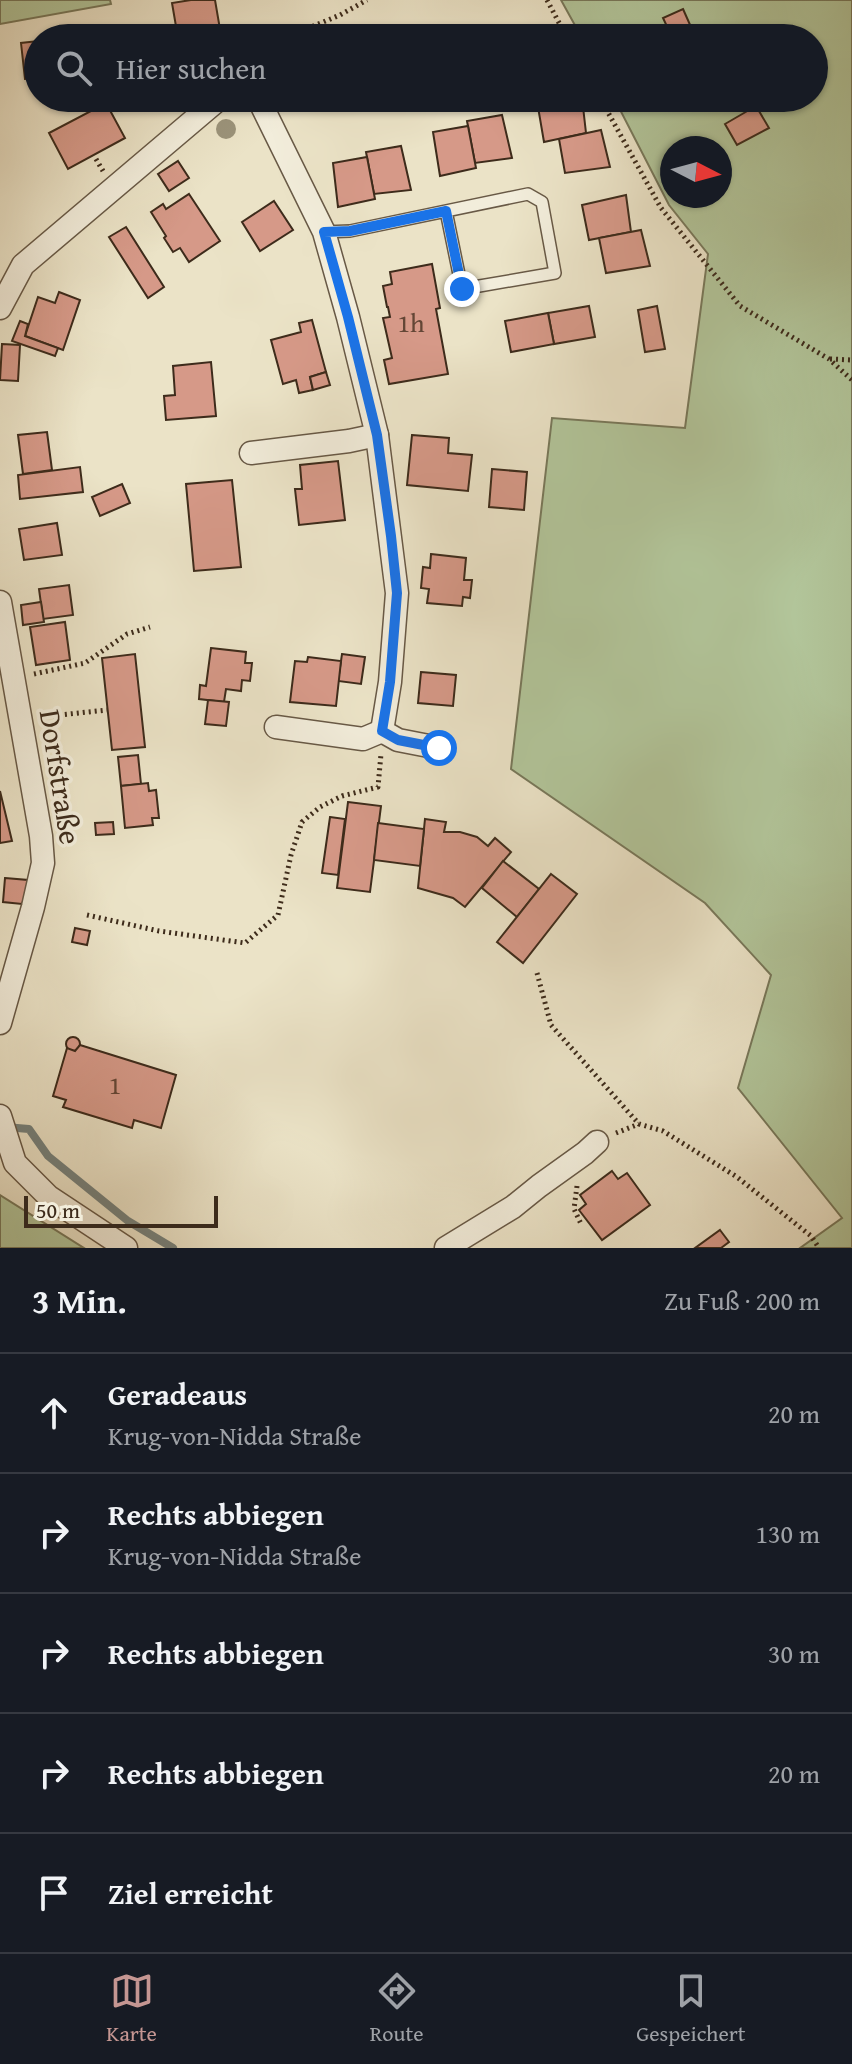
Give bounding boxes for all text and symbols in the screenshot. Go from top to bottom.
search box [24,24,828,112]
icon: search [52,46,96,90]
text: Hier suchen [116,46,266,90]
north arrow [660,136,732,208]
route end [444,271,480,307]
house number: 1h [397,303,425,342]
street label: Dorfstraße [29,706,93,847]
route start [421,730,457,766]
house number: 1 [109,1065,121,1104]
scale bar [24,1192,218,1228]
text: 50 m [36,1194,80,1226]
text: 3 Min. [32,1276,127,1325]
text: Zu Fuß · 200 m [664,1281,820,1320]
text: Geradeaus [108,1372,247,1416]
icon: ahead [32,1391,76,1435]
text: 20 m [768,1394,820,1433]
text: Krug-von-Nidda Straße [108,1416,361,1455]
text: Rechts abbiegen [108,1492,324,1536]
icon: right [32,1511,76,1555]
text: 130 m [755,1514,820,1553]
text: Krug-von-Nidda Straße [108,1536,361,1575]
icon: right [32,1631,76,1675]
text: Rechts abbiegen [108,1631,324,1675]
text: 30 m [768,1634,820,1673]
icon: right [32,1751,76,1795]
text: Rechts abbiegen [108,1751,324,1795]
text: 20 m [768,1754,820,1793]
icon: arrive [32,1871,76,1915]
text: Ziel erreicht [108,1871,273,1915]
tab: Karte [106,1969,157,2049]
tab: Route [370,1969,424,2049]
tab: Gespeichert [636,1969,746,2049]

